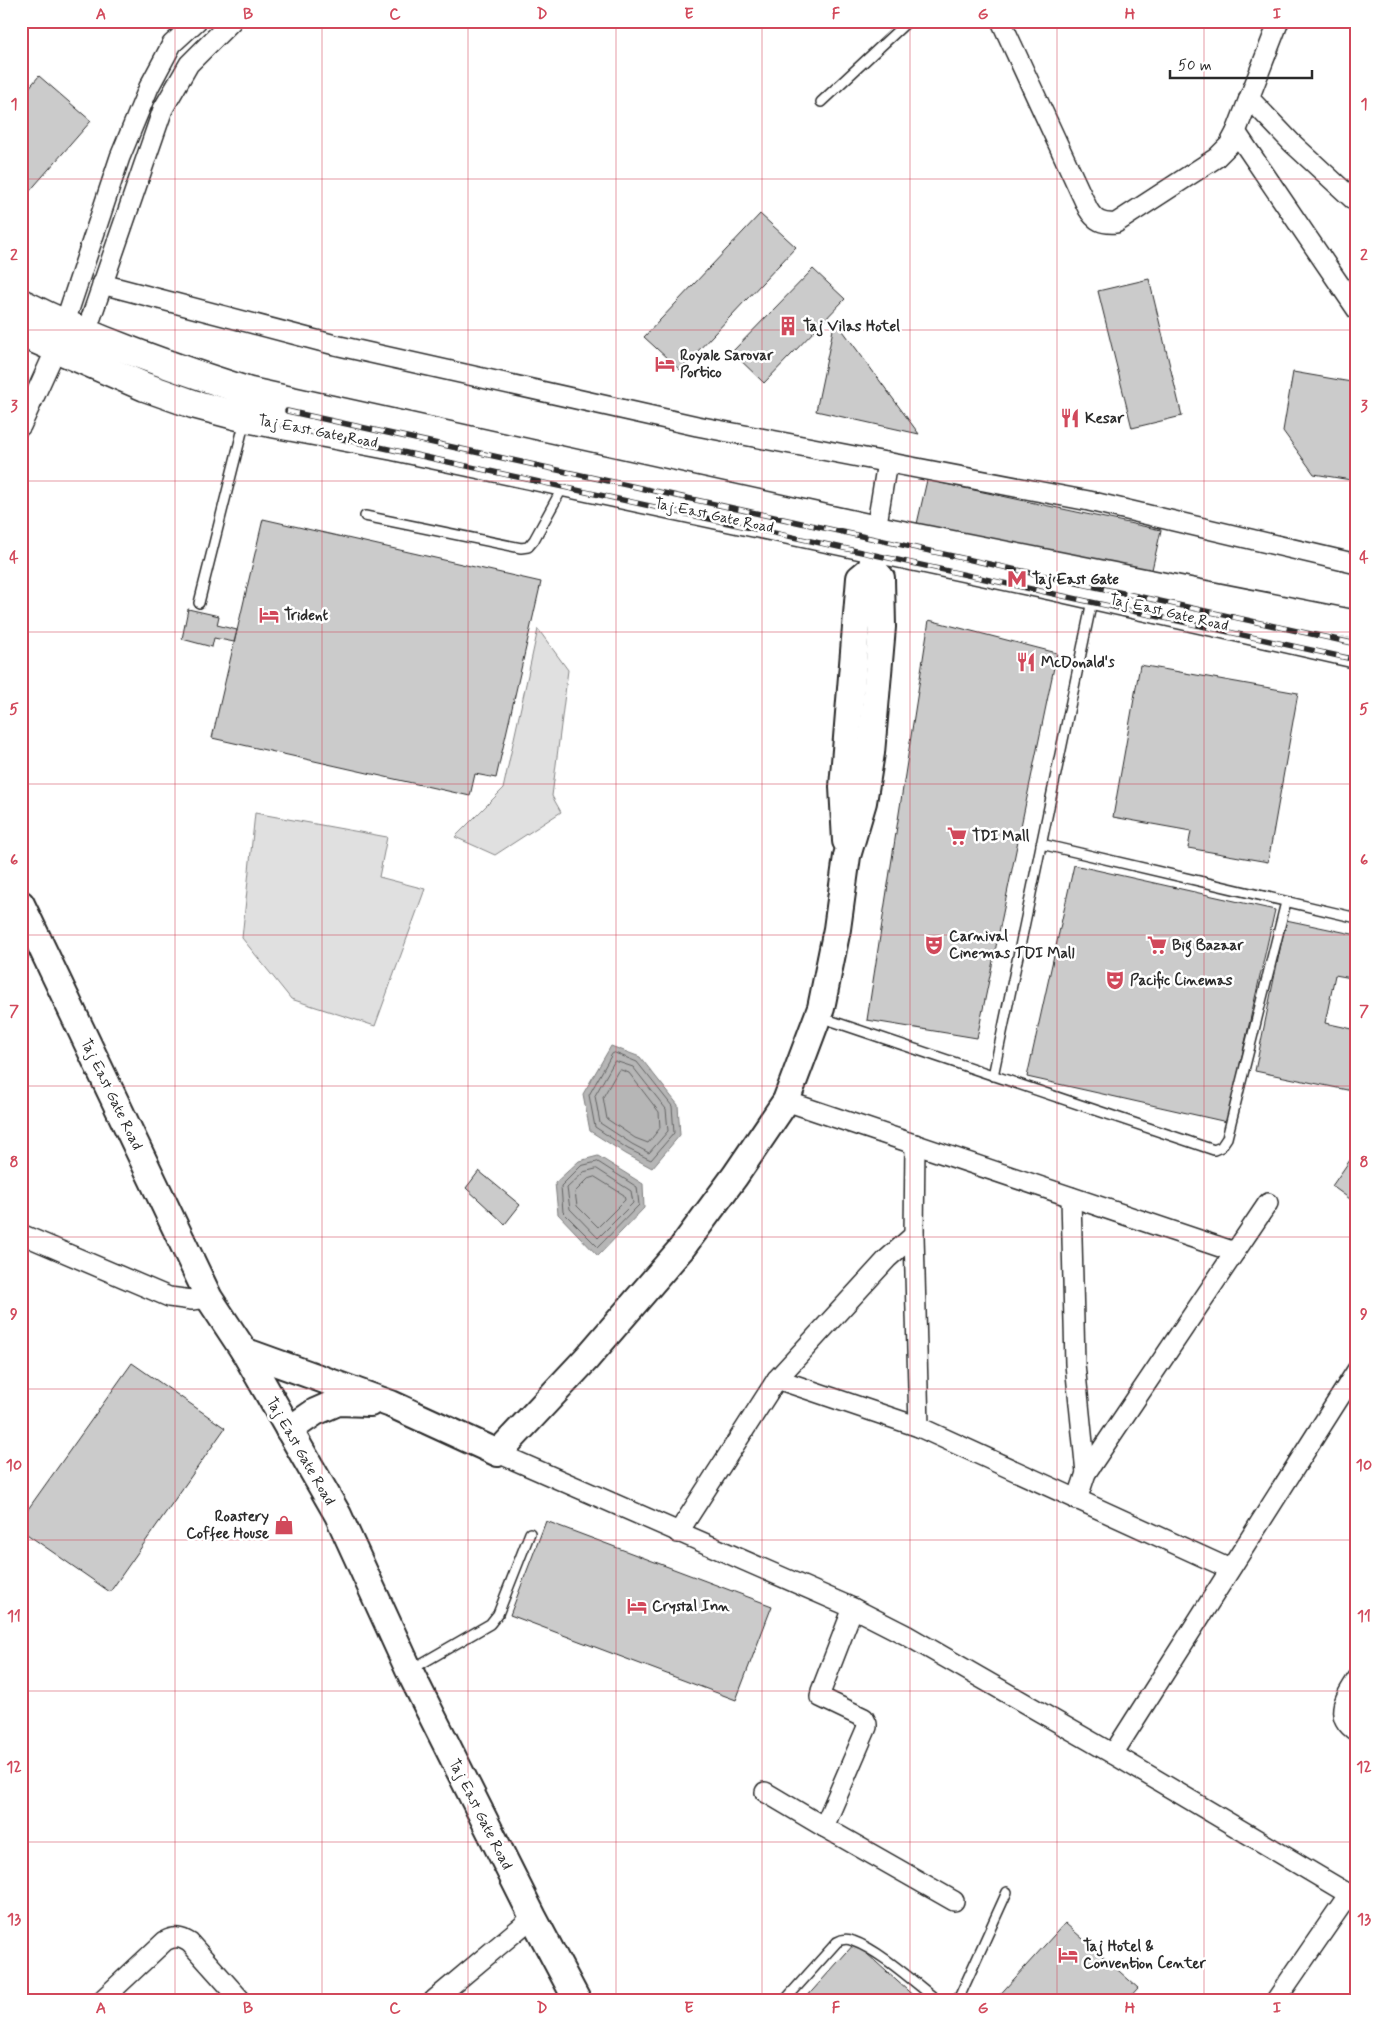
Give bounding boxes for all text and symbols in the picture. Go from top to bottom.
text: A [96,4,106,25]
text: B [243,4,253,25]
text: C [389,4,401,25]
text: D [536,4,548,25]
text: E [684,4,694,25]
text: F [832,4,841,25]
text: G [978,4,989,25]
text: H [1125,4,1136,25]
text: I [1273,4,1282,25]
scale bar [1170,48,1313,80]
text: 50 m [1178,56,1212,76]
text: 1 [10,94,18,115]
text: 1 [1360,94,1368,115]
text: 2 [10,245,18,266]
text: 2 [1360,245,1368,266]
building icon: Taj Vilas Hotel [777,315,799,337]
place label: Taj Vilas Hotel [803,317,900,337]
place label: Royale Sarovar Portico [680,346,774,383]
hotel icon: Royale Sarovar Portico [654,353,676,375]
text: 3 [10,396,18,417]
text: 3 [1360,396,1368,417]
restaurant icon: Kesar [1059,407,1081,429]
place label: Kesar [1085,409,1125,429]
street label: Taj East Gate Road [256,411,380,453]
street label: Taj East Gate Road [652,494,776,538]
text: 4 [9,547,19,568]
text: 4 [1359,547,1369,568]
metro station icon: Taj East Gate [1006,568,1028,590]
place label: Taj East Gate [1032,570,1119,590]
street label: Taj East Gate Road [1107,590,1230,636]
hotel icon: Trident [258,604,280,626]
place label: Trident [284,606,328,626]
restaurant icon: McDonald's [1015,651,1037,673]
place label: McDonald's [1041,653,1115,673]
text: 5 [9,699,19,720]
text: 5 [1359,699,1369,720]
supermarket icon: TDI Mall [946,825,968,847]
place label: TDI Mall [972,827,1030,847]
text: 6 [10,850,18,871]
text: 6 [1360,850,1368,871]
place label: Carnival Cinemas TDI Mall [949,927,1074,964]
theatre icon: Carnival Cinemas TDI Mall [923,934,945,956]
supermarket icon: Big Bazaar [1146,934,1168,956]
place label: Big Bazaar [1172,936,1244,958]
theatre icon: Pacific Cinemas [1104,969,1126,991]
place label: Pacific Cinemas [1130,970,1233,991]
text: 7 [9,1001,19,1022]
text: 7 [1359,1001,1369,1022]
street label: Taj East Gate Road [75,1035,147,1154]
text: 8 [9,1152,19,1173]
text: 8 [1359,1152,1369,1173]
text: 9 [10,1304,18,1325]
text: 9 [1360,1304,1368,1325]
street label: Taj East Gate Road [261,1394,339,1509]
text: 10 [6,1455,22,1476]
text: 10 [1356,1455,1372,1476]
place label: Roastery Coffee House [186,1507,269,1544]
shop icon: Roastery Coffee House [273,1514,295,1536]
hotel icon: Crystal Inn [626,1595,648,1617]
place label: Crystal Inn [652,1597,730,1617]
text: 11 [7,1606,21,1627]
text: 11 [1357,1606,1371,1627]
street label: Taj East Gate Road [444,1756,517,1873]
text: 12 [6,1757,22,1778]
text: 12 [1356,1757,1372,1778]
text: 13 [7,1909,21,1930]
text: 13 [1357,1909,1371,1930]
place label: Taj Hotel & Convention Center [1083,1937,1207,1974]
hotel icon: Taj Hotel & Convention Center [1057,1944,1079,1966]
text: A [96,1998,106,2019]
text: B [243,1998,253,2019]
text: C [389,1998,401,2019]
text: D [536,1998,548,2019]
text: E [684,1998,694,2019]
text: F [832,1998,841,2019]
text: G [978,1998,989,2019]
text: H [1125,1998,1136,2019]
text: I [1273,1998,1282,2019]

